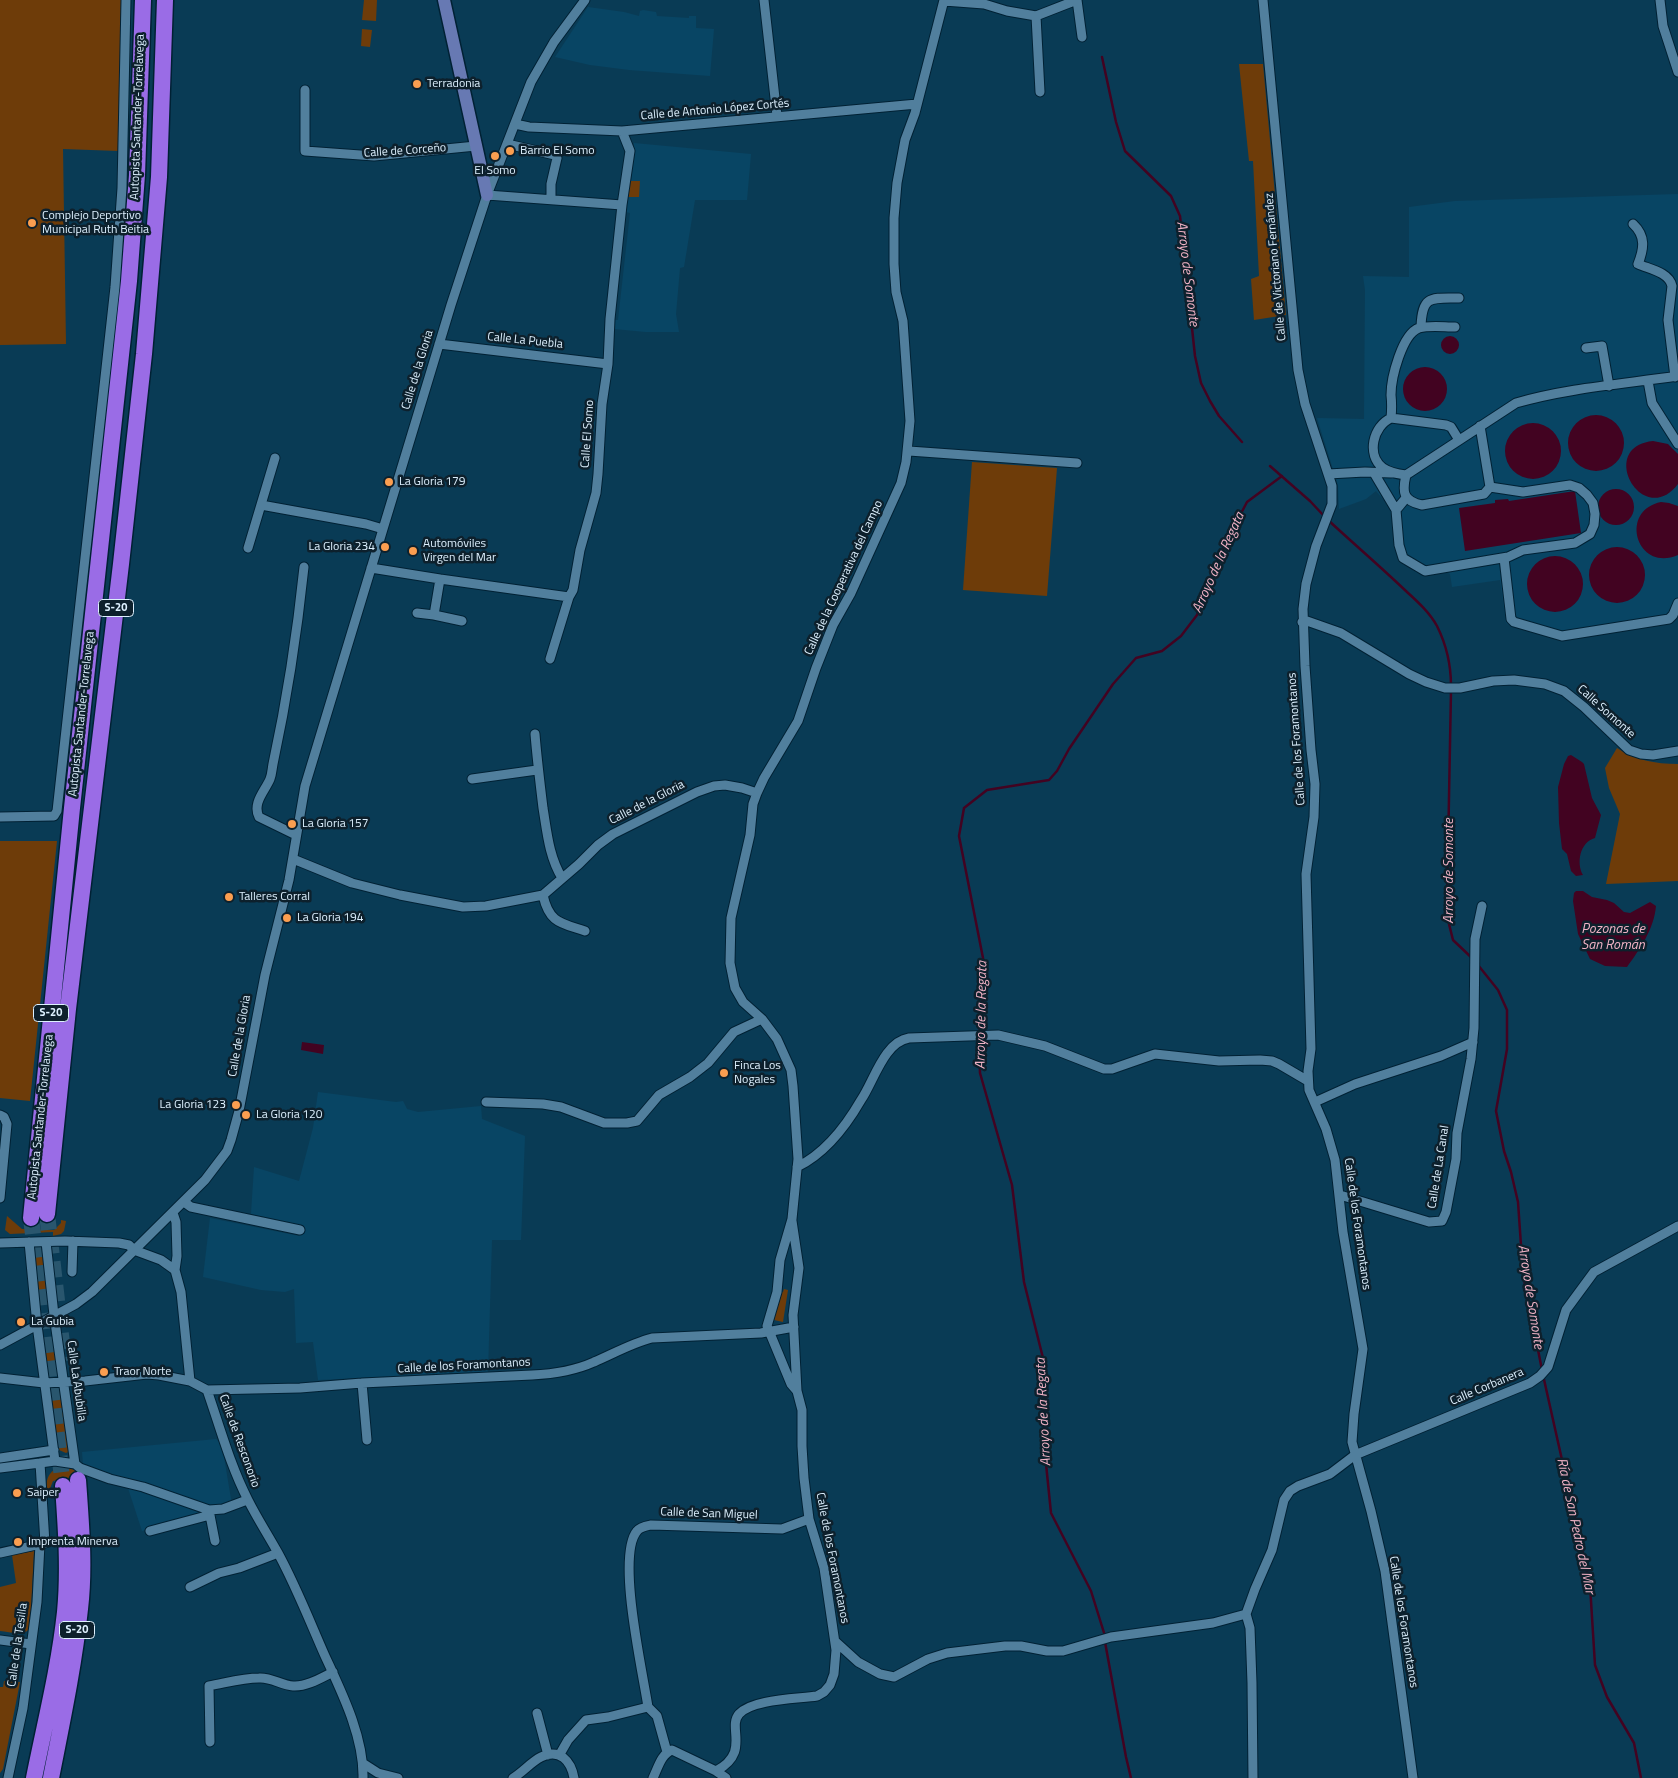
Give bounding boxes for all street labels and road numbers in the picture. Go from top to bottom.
street label: Autopista Santander-Torrelavega [128,34,148,200]
street label: Calle de Antonio López Cortés [640,96,790,124]
street label: Calle de Corceño [363,141,447,161]
street label: Calle de Victoriano Fernández [1262,192,1290,342]
street label: Calle de la Gloria [399,328,437,412]
street label: Calle La Puebla [487,330,563,352]
street label: Calle El Somo [578,400,598,468]
street label: Calle de la Cooperativa del Campo [802,498,886,658]
road number: S-20 [98,600,134,616]
street label: Autopista Santander-Torrelavega [66,631,98,797]
street label: Calle de los Foramontanos [1285,672,1309,806]
street label: Calle Somonte [1574,682,1638,742]
street label: Calle de la Gloria [607,778,687,828]
street label: Calle de la Gloria [226,994,254,1078]
road number: S-20 [34,1004,68,1021]
street label: Autopista Santander-Torrelavega [25,1034,57,1200]
street label: Calle de La Canal [1425,1124,1453,1210]
street label: Calle de los Foramontanos [1341,1157,1373,1291]
street label: Calle La Abubilla [63,1340,89,1422]
street label: Calle de los Foramontanos [397,1355,531,1377]
street label: Calle Corbanera [1448,1365,1526,1409]
street label: Calle de Resconorio [215,1392,263,1490]
street label: Calle de los Foramontanos [812,1491,852,1625]
street label: Calle de San Miguel [660,1505,758,1523]
street label: Calle de los Foramontanos [1385,1555,1421,1689]
street label: Calle de la Tesilla [5,1602,31,1688]
road number: S-20 [60,1622,94,1638]

